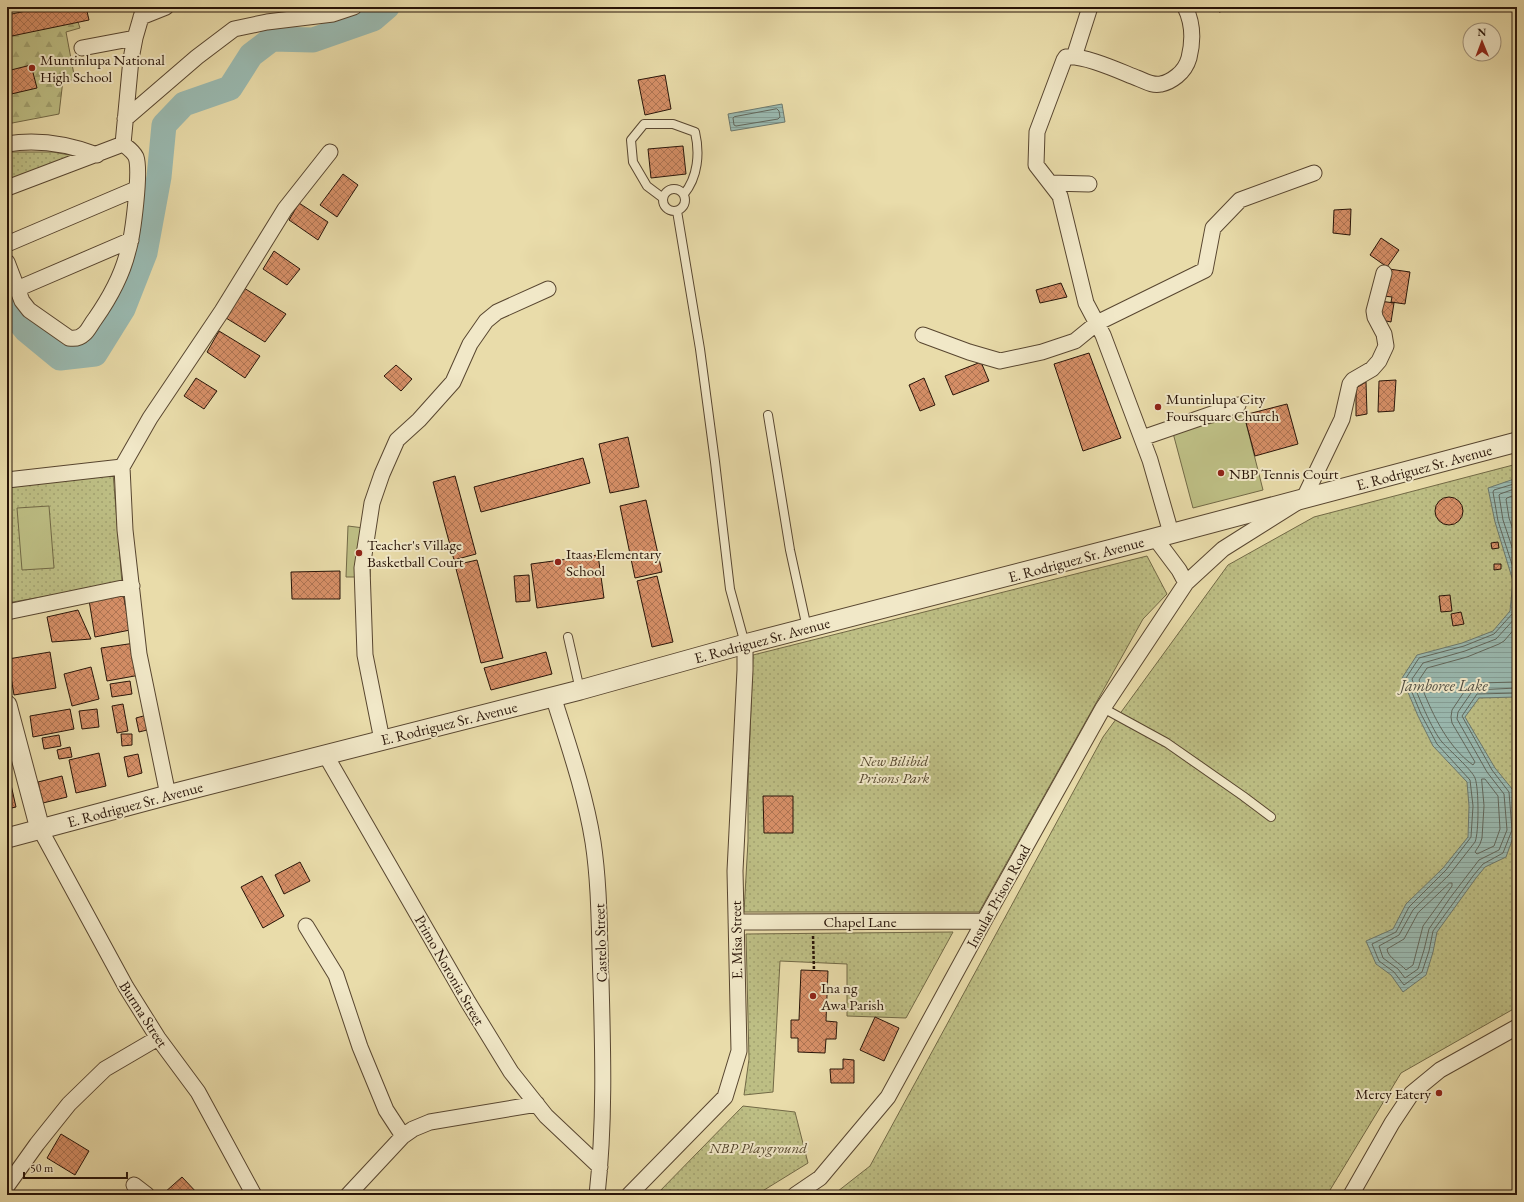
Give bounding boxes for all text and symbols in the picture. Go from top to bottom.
north arrow [1462,22,1502,62]
text: N [1477,25,1486,39]
place label: Muntinlupa National High School [40,50,165,86]
marker: Muntinlupa National High School [27,63,37,73]
place label: Muntinlupa City Foursquare Church [1166,389,1279,425]
marker: Muntinlupa City Foursquare Church [1153,402,1163,412]
street label: E. Rodriguez Sr. Avenue [1354,440,1494,494]
place label: NBP Tennis Court [1229,464,1339,483]
marker: NBP Tennis Court [1216,468,1226,478]
street label: E. Rodriguez Sr. Avenue [1006,532,1146,586]
place label: Teacher's Village Basketball Court [367,535,464,571]
place label: Itaas Elementary School [566,544,662,580]
marker: Teacher's Village Basketball Court [354,548,364,558]
marker: Itaas Elementary School [553,557,563,567]
street label: E. Rodriguez Sr. Avenue [692,613,832,667]
water label: Jamboree Lake [1397,675,1488,696]
street label: E. Rodriguez Sr. Avenue [379,697,519,749]
park label: New Bilibid Prisons Park [859,751,930,787]
street label: E. Rodriguez Sr. Avenue [65,777,205,831]
street label: Insular Prison Road [962,841,1034,951]
street label: E. Misa Street [726,900,746,980]
street label: Castelo Street [589,903,611,983]
street label: Primo Noronia Street [411,911,489,1029]
street label: Chapel Lane [823,912,897,931]
street label: Burma Street [116,977,173,1051]
place label: Ina ng Awa Parish [820,978,884,1014]
marker: Ina ng Awa Parish [808,991,818,1001]
place label: Mercy Eatery [1355,1084,1431,1103]
marker: Mercy Eatery [1434,1088,1444,1098]
park label: NBP Playground [708,1138,807,1157]
scale bar [24,1154,127,1180]
text: 50 m [30,1160,54,1176]

